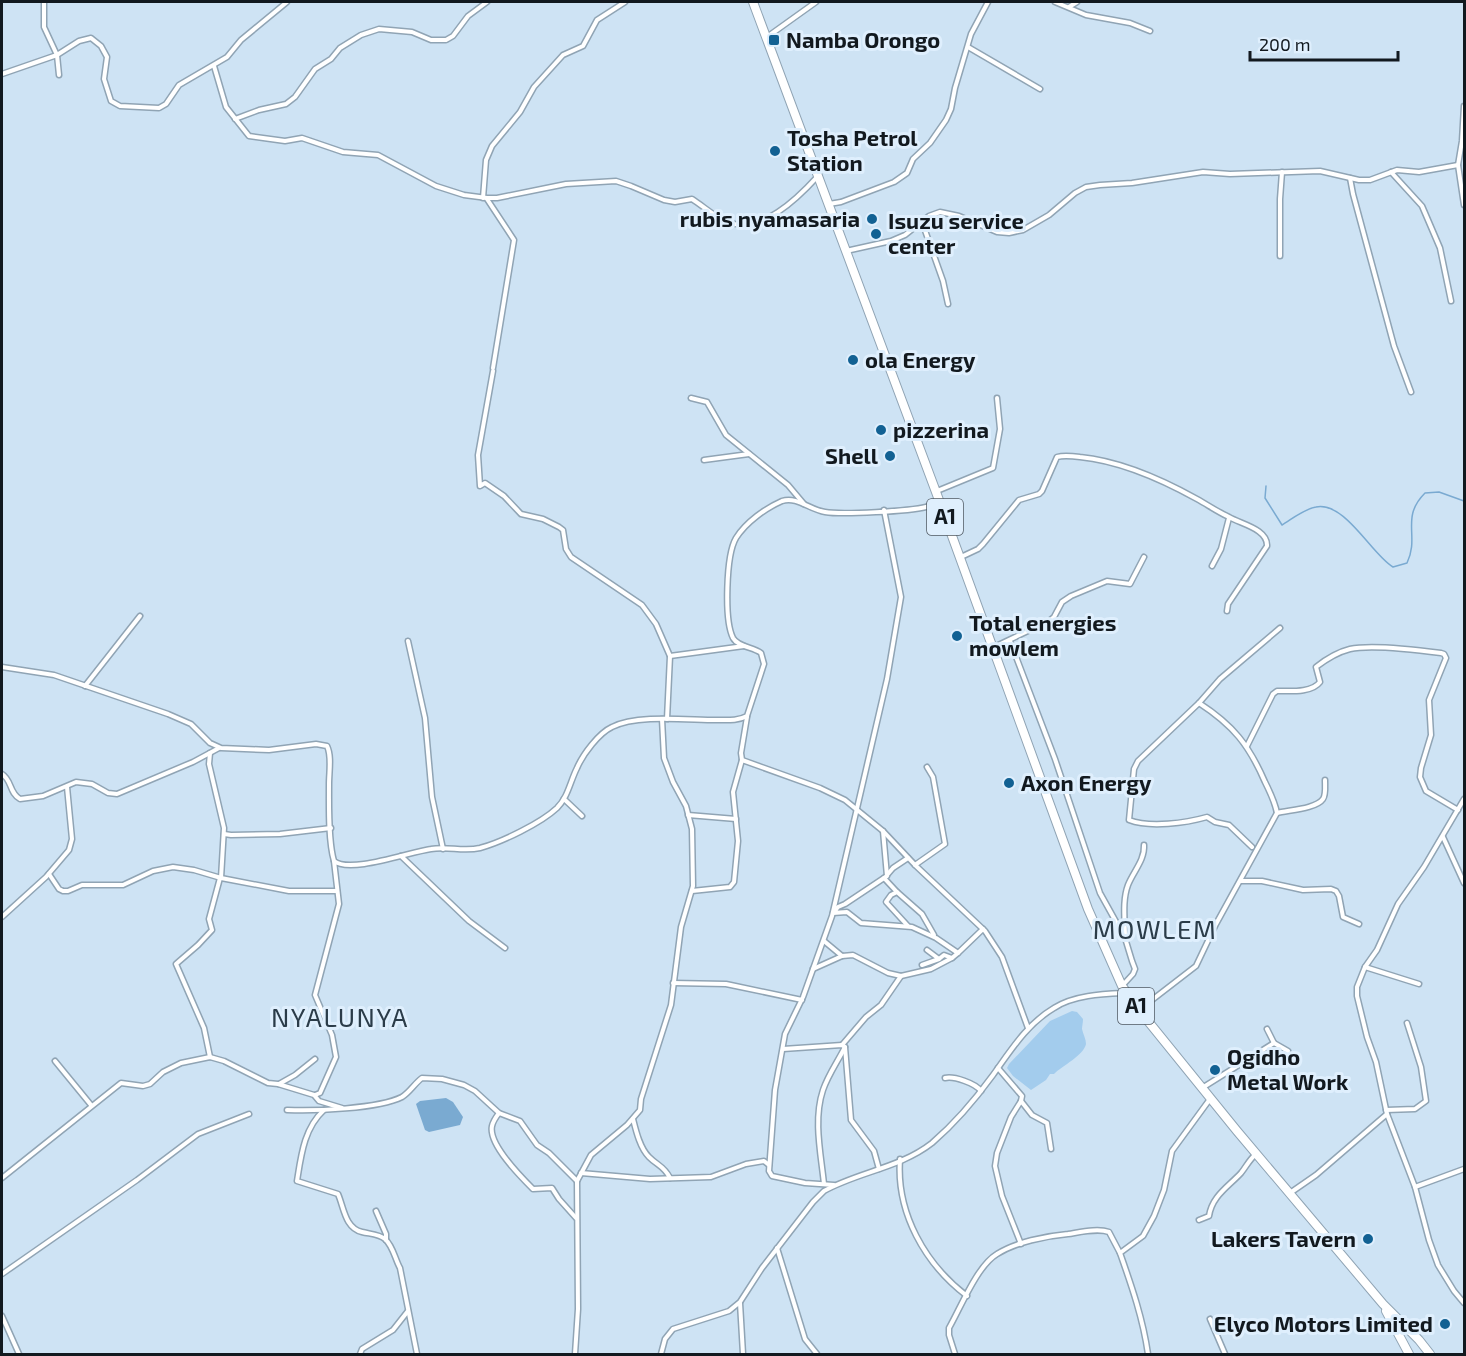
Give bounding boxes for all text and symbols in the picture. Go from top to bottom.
scale bar [1250,24,1398,62]
place label: Namba Orongo [786,26,940,52]
marker: Namba Orongo [767,33,781,47]
text: 200 m [1259,33,1311,55]
place label: Tosha Petrol Station [787,124,918,175]
marker: Tosha Petrol Station [768,144,782,158]
place label: rubis nyamasaria [680,205,860,232]
place label: Isuzu service center [888,207,1024,258]
marker: rubis nyamasaria [865,212,879,226]
marker: Isuzu service center [869,227,883,241]
place label: ola Energy [865,346,976,373]
marker: ola Energy [846,353,860,367]
place label: pizzerina [893,416,989,442]
marker: pizzerina [874,423,888,437]
place label: Shell [825,442,879,468]
marker: Shell [883,449,897,463]
road number: A1 [927,499,963,535]
place label: Total energies mowlem [969,609,1116,660]
marker: Total energies mowlem [950,629,964,643]
place label: Axon Energy [1021,769,1152,796]
marker: Axon Energy [1002,776,1016,790]
district label: MOWLEM [1093,913,1217,944]
road number: A1 [1118,988,1154,1024]
district label: NYALUNYA [271,1001,409,1032]
place label: Ogidho Metal Work [1227,1043,1349,1094]
marker: Ogidho Metal Work [1208,1063,1222,1077]
place label: Lakers Tavern [1211,1225,1356,1251]
marker: Lakers Tavern [1361,1232,1375,1246]
place label: Elyco Motors Limited [1214,1310,1433,1337]
marker: Elyco Motors Limited [1438,1317,1452,1331]

